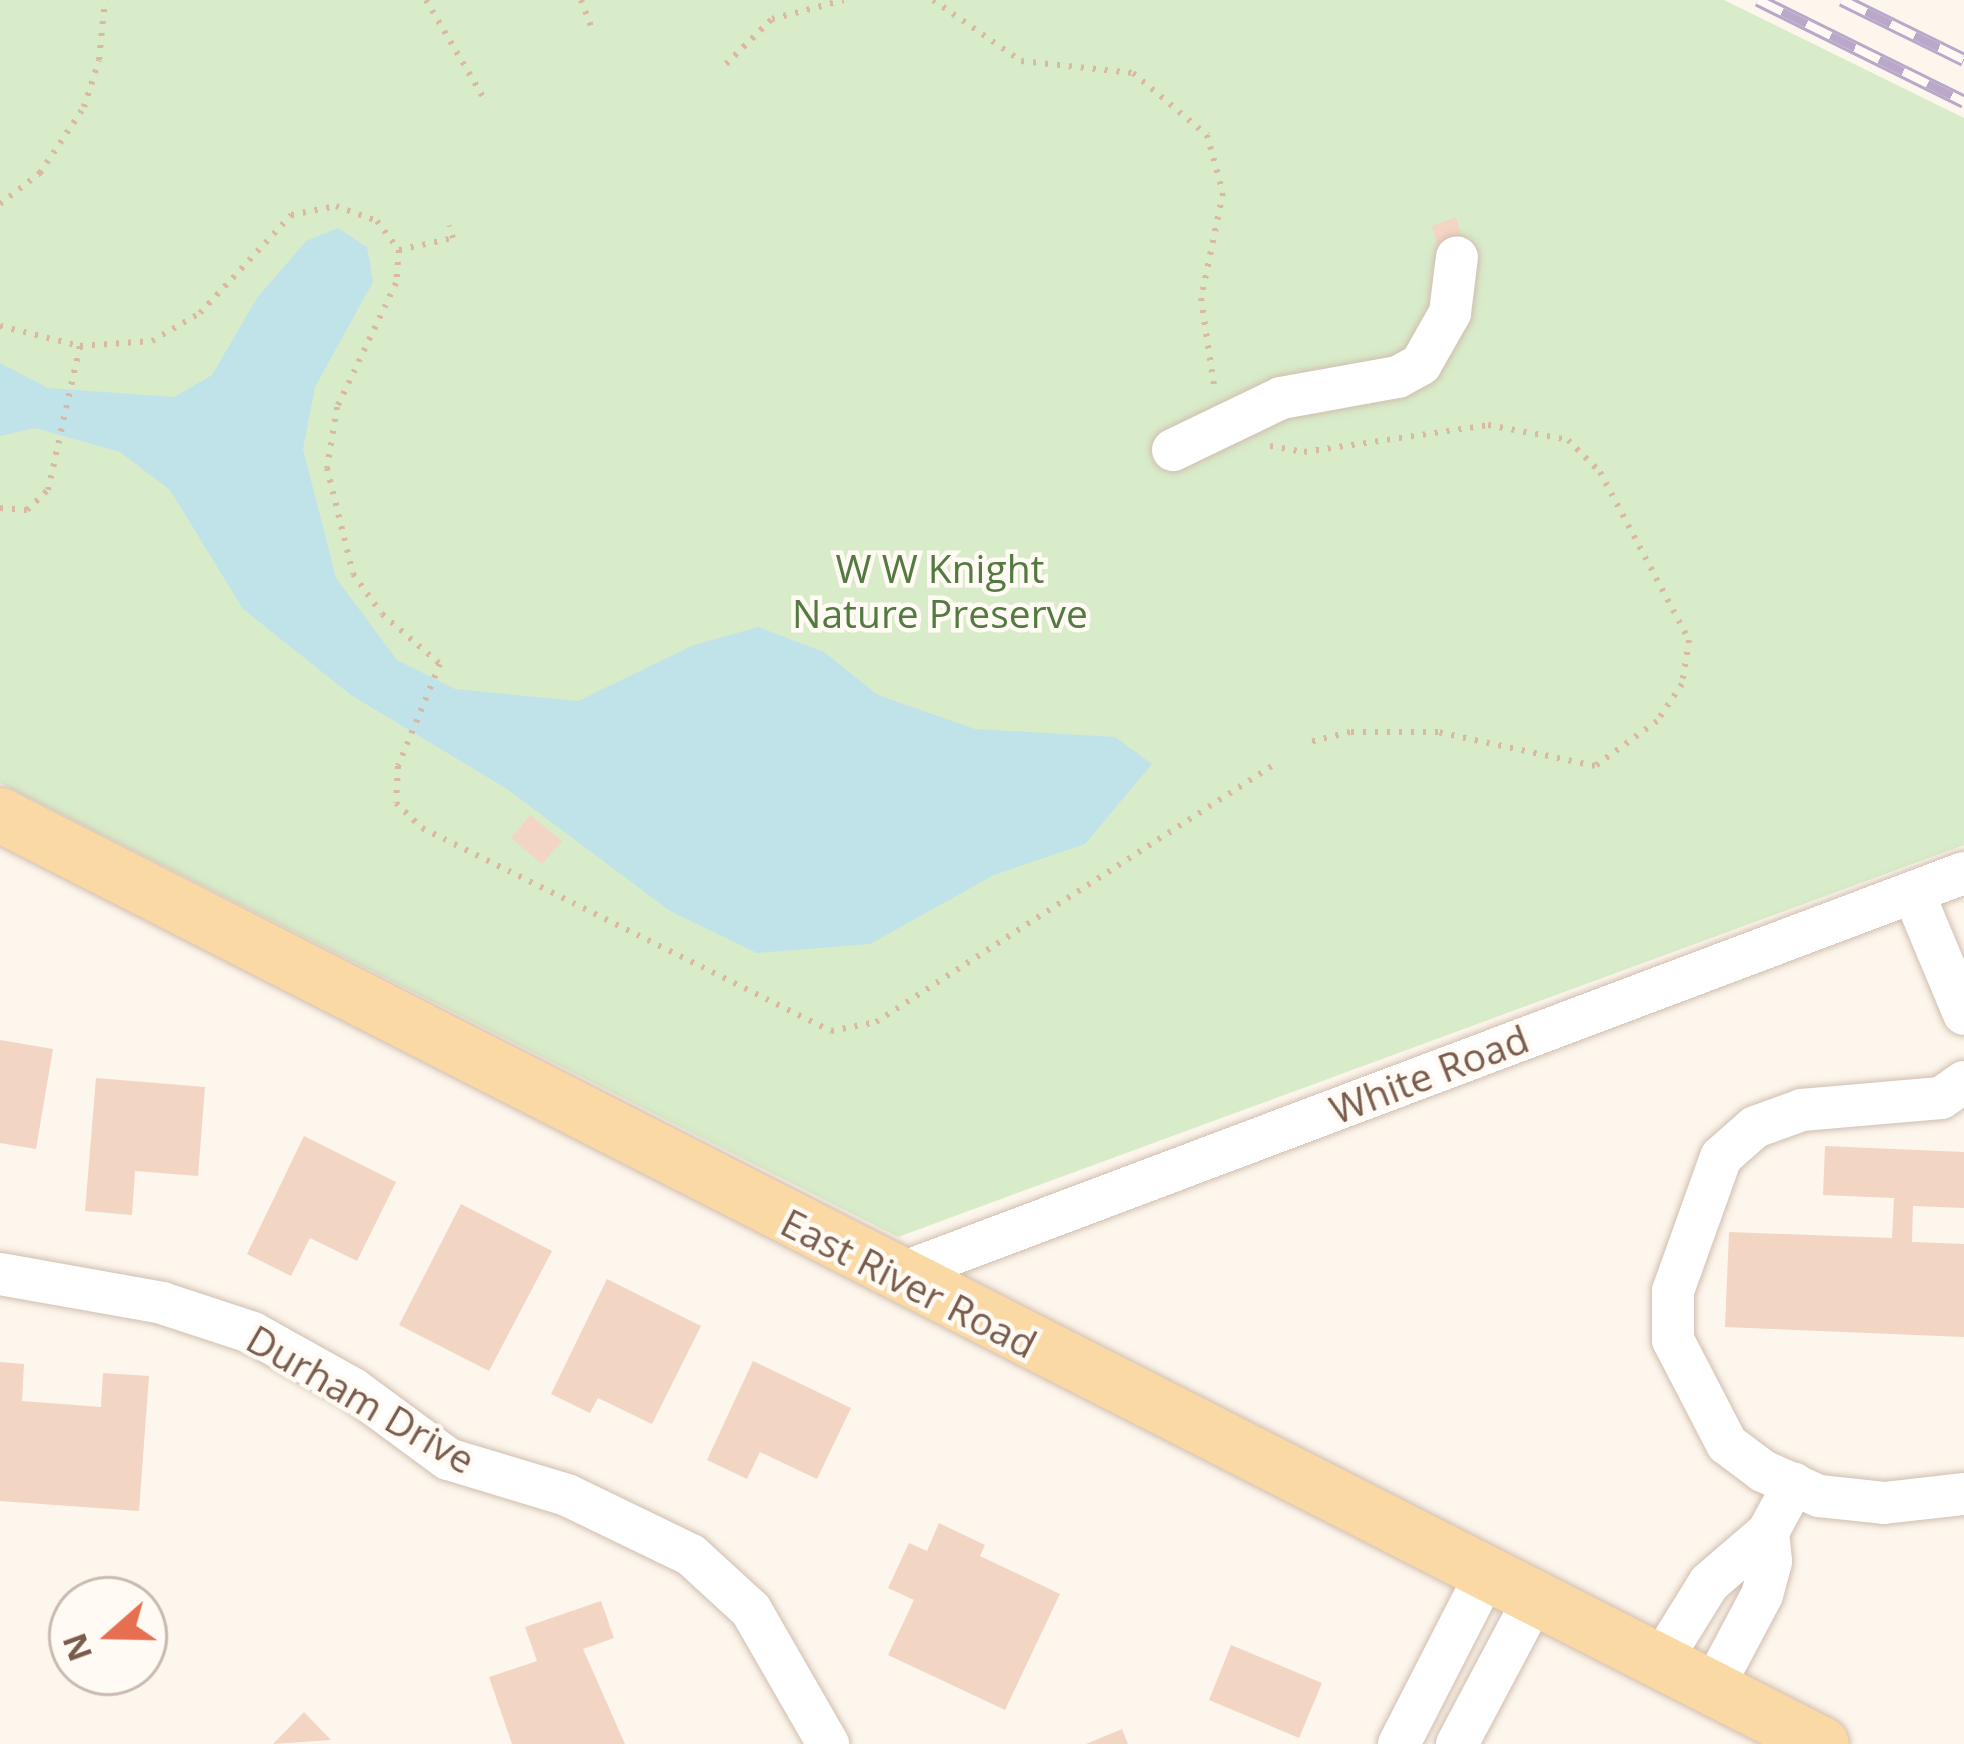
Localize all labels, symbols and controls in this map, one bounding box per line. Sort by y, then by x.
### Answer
park label: W W Knight Nature Preserve [792,546,1088,637]
street label: White Road [1323,1015,1535,1133]
street label: East River Road [773,1199,1045,1367]
street label: Durham Drive [239,1315,483,1483]
north arrow [48,1576,168,1696]
text: N [51,1627,102,1668]

